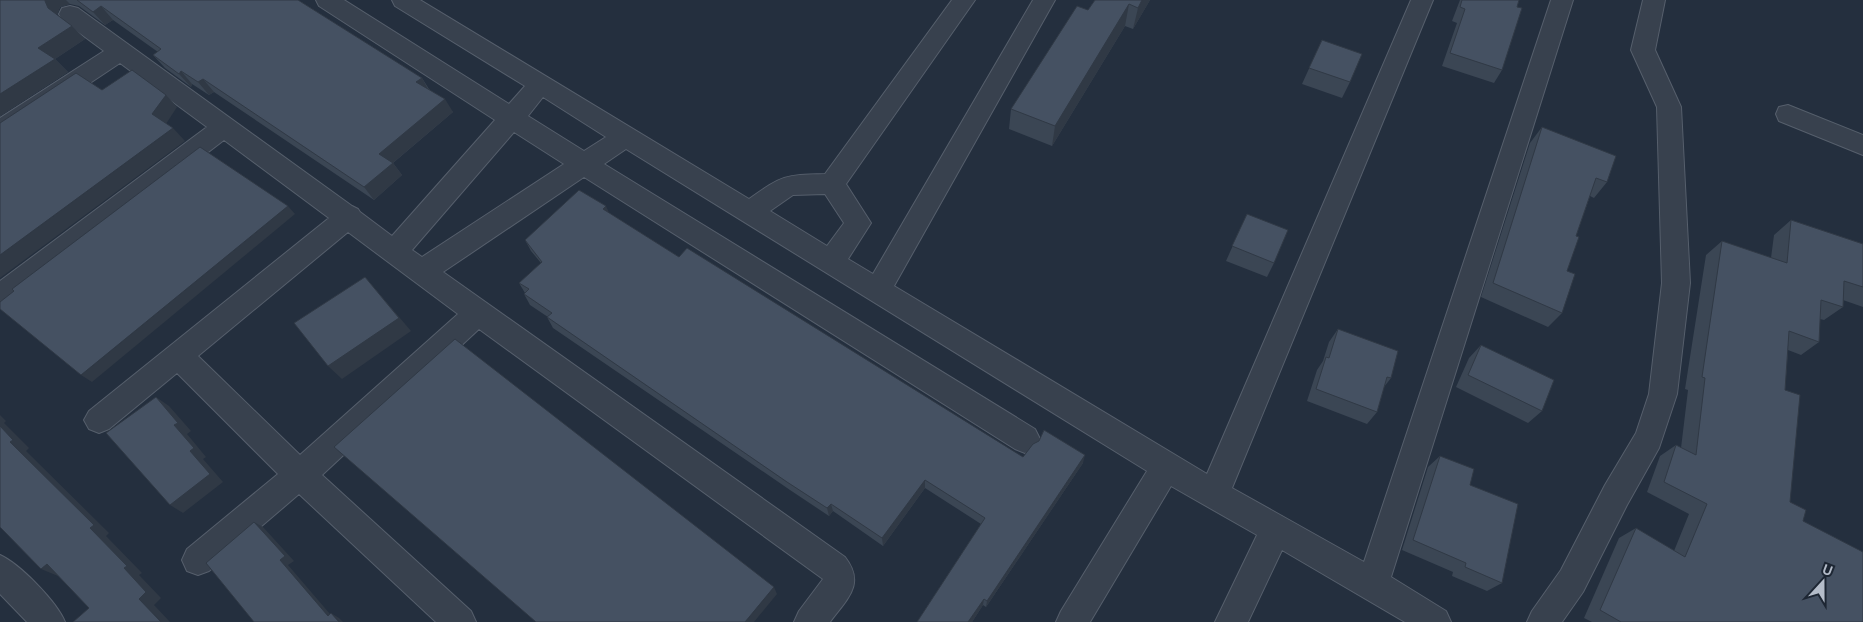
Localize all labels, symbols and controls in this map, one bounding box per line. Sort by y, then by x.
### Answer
north arrow [1798,557,1848,607]
text: U [1820,561,1835,579]

